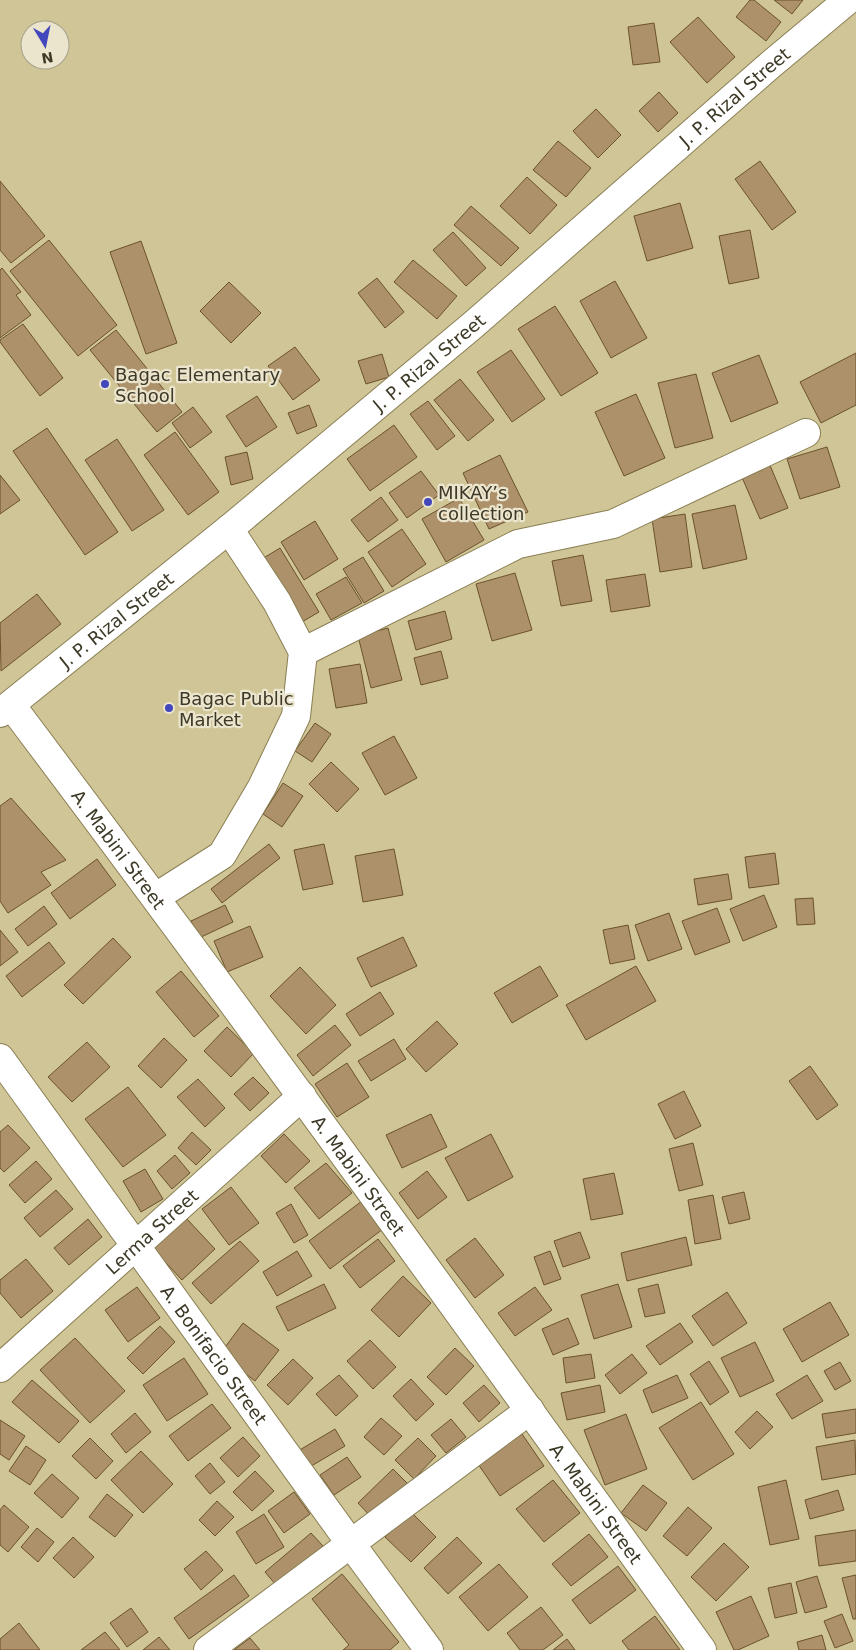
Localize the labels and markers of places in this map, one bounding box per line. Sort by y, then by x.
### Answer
place label: Bagac Elementary School [115,364,280,406]
marker: Bagac Elementary School [99,378,111,390]
place label: MIKAY’s collection [438,482,524,524]
marker: MIKAY’s collection [422,496,434,508]
place label: Bagac Public Market [179,688,294,730]
marker: Bagac Public Market [163,702,175,714]

